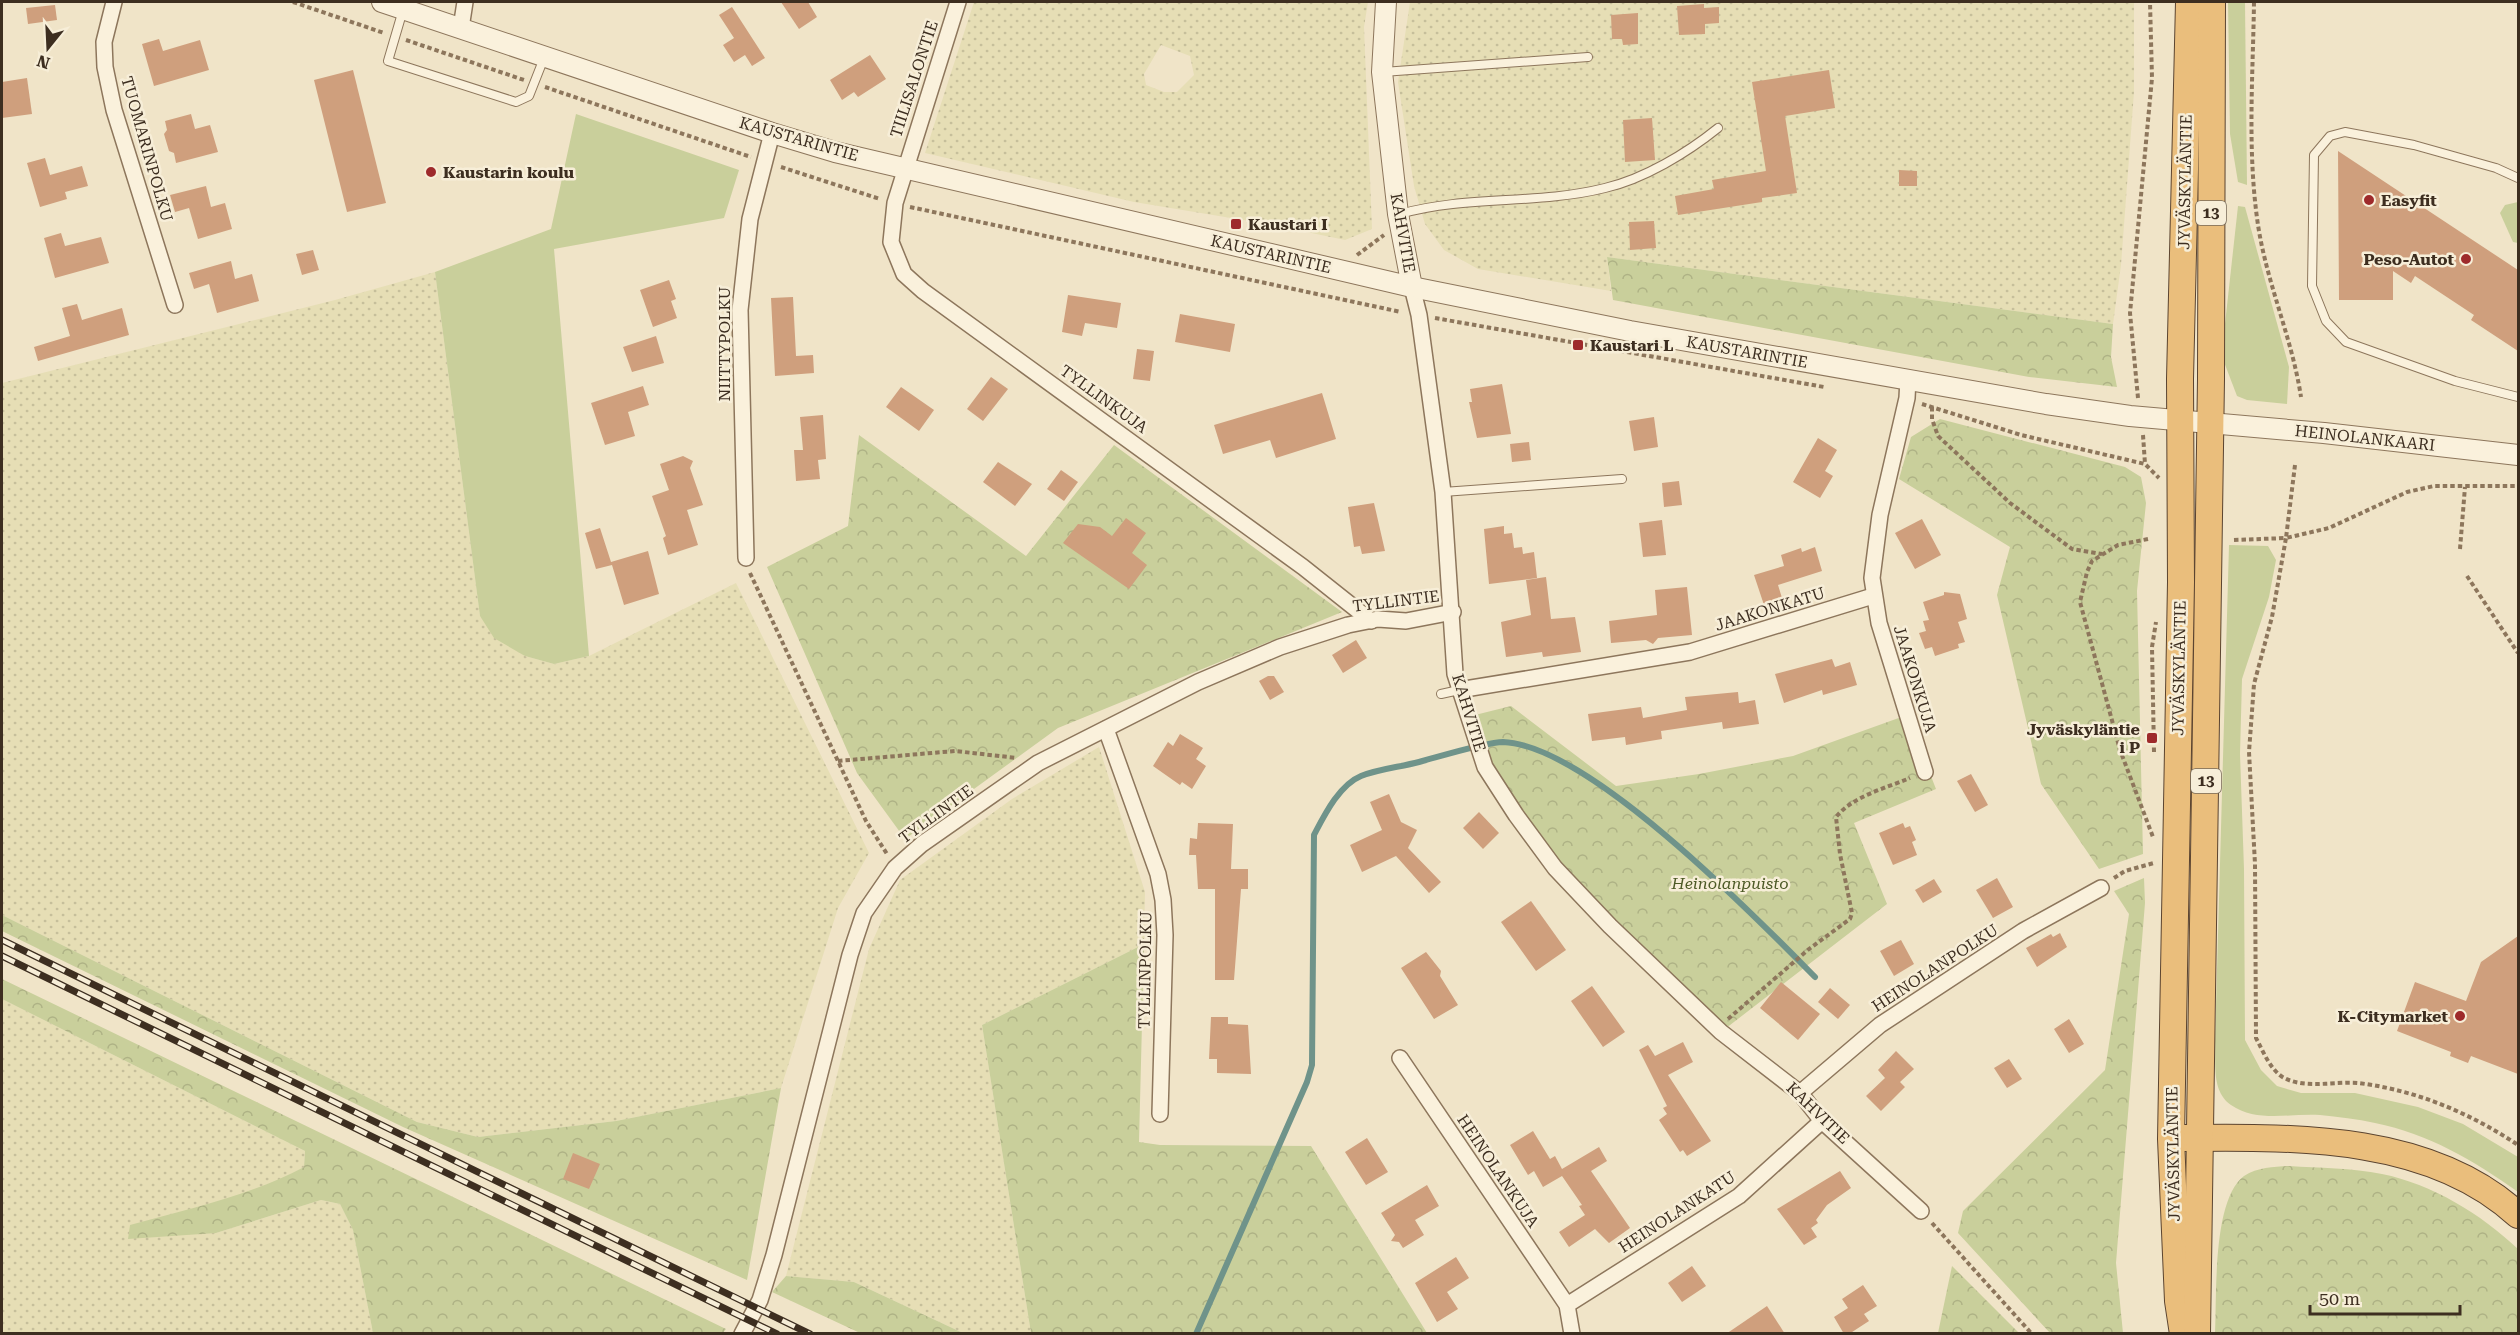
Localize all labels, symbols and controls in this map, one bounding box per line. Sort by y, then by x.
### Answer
north arrow [18,18,78,78]
street label: TIILISALONTIE [886,18,942,140]
text: N [35,51,52,73]
street label: TUOMARINPOLKU [117,74,177,224]
street label: KAUSTARINTIE [737,113,861,165]
street label: JYVÄSKYLÄNTIE [2174,114,2196,250]
place label: Kaustarin koulu [443,163,574,182]
marker: Kaustarin koulu [424,165,438,179]
place label: Easyfit [2381,191,2437,210]
street label: KAHVITIE [1387,192,1419,274]
marker: Easyfit [2362,193,2376,207]
road number: 13 [2196,201,2226,225]
place label: Kaustari I [1248,215,1328,234]
marker: Kaustari I [1229,217,1243,231]
street label: KAUSTARINTIE [1209,231,1333,277]
place label: Peso-Autot [2363,250,2455,269]
marker: Peso-Autot [2459,252,2473,266]
street label: NIITTYPOLKU [715,286,734,402]
street label: KAUSTARINTIE [1685,332,1809,372]
place label: Kaustari L [1590,336,1673,355]
marker: Kaustari L [1571,338,1585,352]
street label: TYLLINKUJA [1057,361,1152,438]
street label: HEINOLANKAARI [2294,421,2436,455]
street label: JAAKONKATU [1713,583,1827,635]
street label: TYLLINTIE [1351,586,1441,616]
street label: JYVÄSKYLÄNTIE [2168,600,2190,736]
street label: JAAKONKUJA [1890,623,1941,736]
street label: KAHVITIE [1448,672,1490,754]
place label: Jyväskyläntie i P [2027,720,2140,757]
marker: Jyväskyläntie i P [2145,731,2159,745]
road number: 13 [2191,769,2221,793]
street label: TYLLINTIE [895,781,977,847]
park label: Heinolanpuisto [1671,874,1788,893]
street label: TYLLINPOLKU [1134,911,1156,1029]
street label: HEINOLANPOLKU [1868,920,2002,1016]
place label: K-Citymarket [2337,1007,2449,1026]
marker: K-Citymarket [2453,1009,2467,1023]
street label: KAHVITIE [1782,1078,1854,1148]
street label: JYVÄSKYLÄNTIE [2162,1086,2184,1222]
street label: HEINOLANKUJA [1453,1111,1543,1232]
street label: HEINOLANKATU [1615,1167,1739,1257]
scale bar [2310,1278,2460,1316]
text: 50 m [2319,1288,2360,1309]

